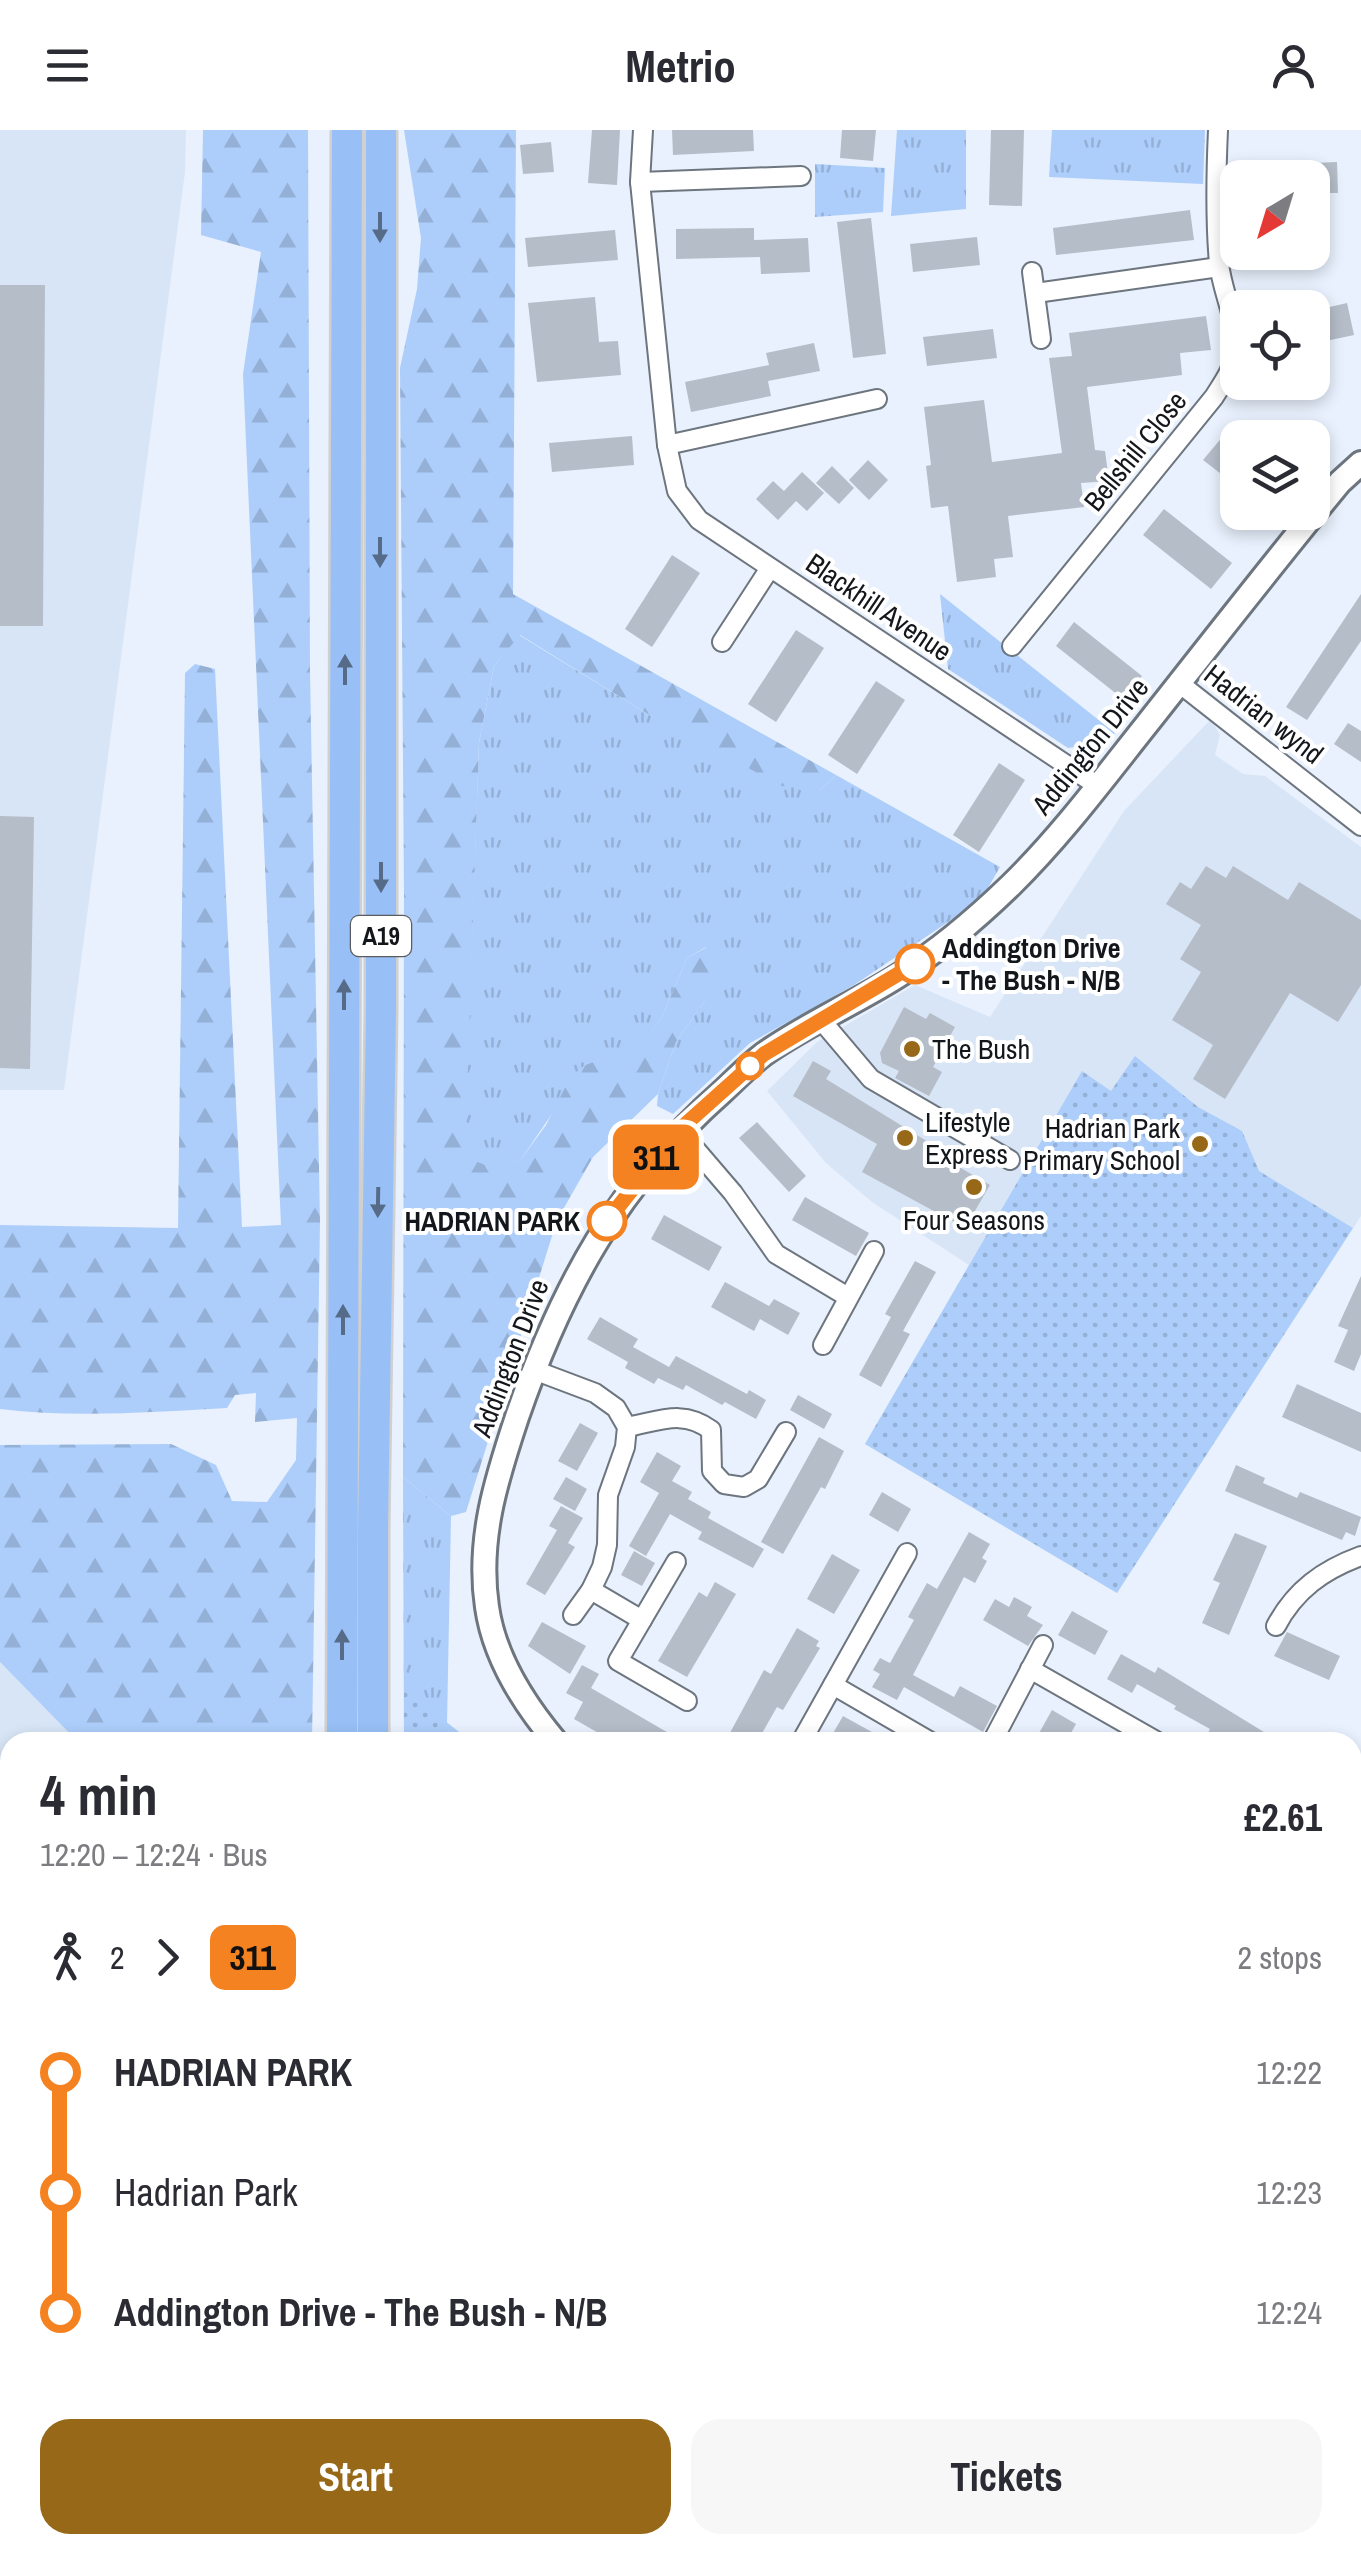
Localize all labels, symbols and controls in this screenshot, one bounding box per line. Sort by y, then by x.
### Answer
text: Metrio [625,35,736,96]
icon: menu [40,38,95,93]
icon: person [1266,38,1321,93]
north arrow [1220,160,1330,270]
map controls [1220,160,1330,530]
one-way arrow [371,212,387,244]
button: locate [1220,290,1330,400]
street label: Bellshill Close [1075,383,1195,519]
button: layers [1220,420,1330,530]
one-way arrow [372,537,388,569]
street label: Blackhill Avenue [799,544,959,670]
one-way arrow [337,654,353,686]
street label: Hadrian wynd [1196,655,1332,773]
street label: Addington Drive [1022,670,1157,823]
one-way arrow [373,862,389,894]
road number: A19 [351,916,411,956]
place label: Addington Drive - The Bush - N/B [942,929,1121,999]
marker: Addington Drive - The Bush - N/B [896,945,934,983]
one-way arrow [336,979,352,1011]
place label: The Bush [932,1030,1030,1068]
marker: The Bush [901,1038,923,1060]
unlabelled marker [737,1053,763,1079]
place label: Lifestyle Express [925,1103,1011,1173]
place label: Hadrian Park Primary School [1023,1109,1181,1179]
line badge: 311 [598,1124,714,1190]
marker: Lifestyle Express [894,1127,916,1149]
marker: Hadrian Park Primary School [1189,1133,1211,1155]
text: 311 [633,1134,679,1181]
marker: Four Seasons [963,1176,985,1198]
one-way arrow [370,1187,386,1219]
place label: Four Seasons [903,1201,1045,1239]
place label: HADRIAN PARK [404,1202,580,1240]
marker: HADRIAN PARK [588,1202,626,1240]
street label: Addington Drive [462,1274,557,1443]
one-way arrow [335,1304,351,1336]
one-way arrow [334,1629,350,1661]
text: 4 min [40,1758,158,1832]
text: £2.61 [1244,1792,1322,1843]
text: 12:20 – 12:24 · Bus [40,1833,268,1876]
icon: walk [40,1930,95,1985]
icon: forward [140,1930,195,1985]
text: 311 [230,1934,276,1981]
text: 2 [110,1936,125,1979]
text: 2 stops [1237,1936,1322,1979]
text: HADRIAN PARK [114,2047,352,2098]
text: 12:22 [1256,2051,1322,2094]
text: Hadrian Park [114,2167,298,2218]
text: 12:23 [1256,2171,1322,2214]
text: Addington Drive - The Bush - N/B [114,2287,607,2338]
text: 12:24 [1256,2291,1322,2334]
button: Start [40,2419,671,2534]
button: Tickets [691,2419,1322,2534]

